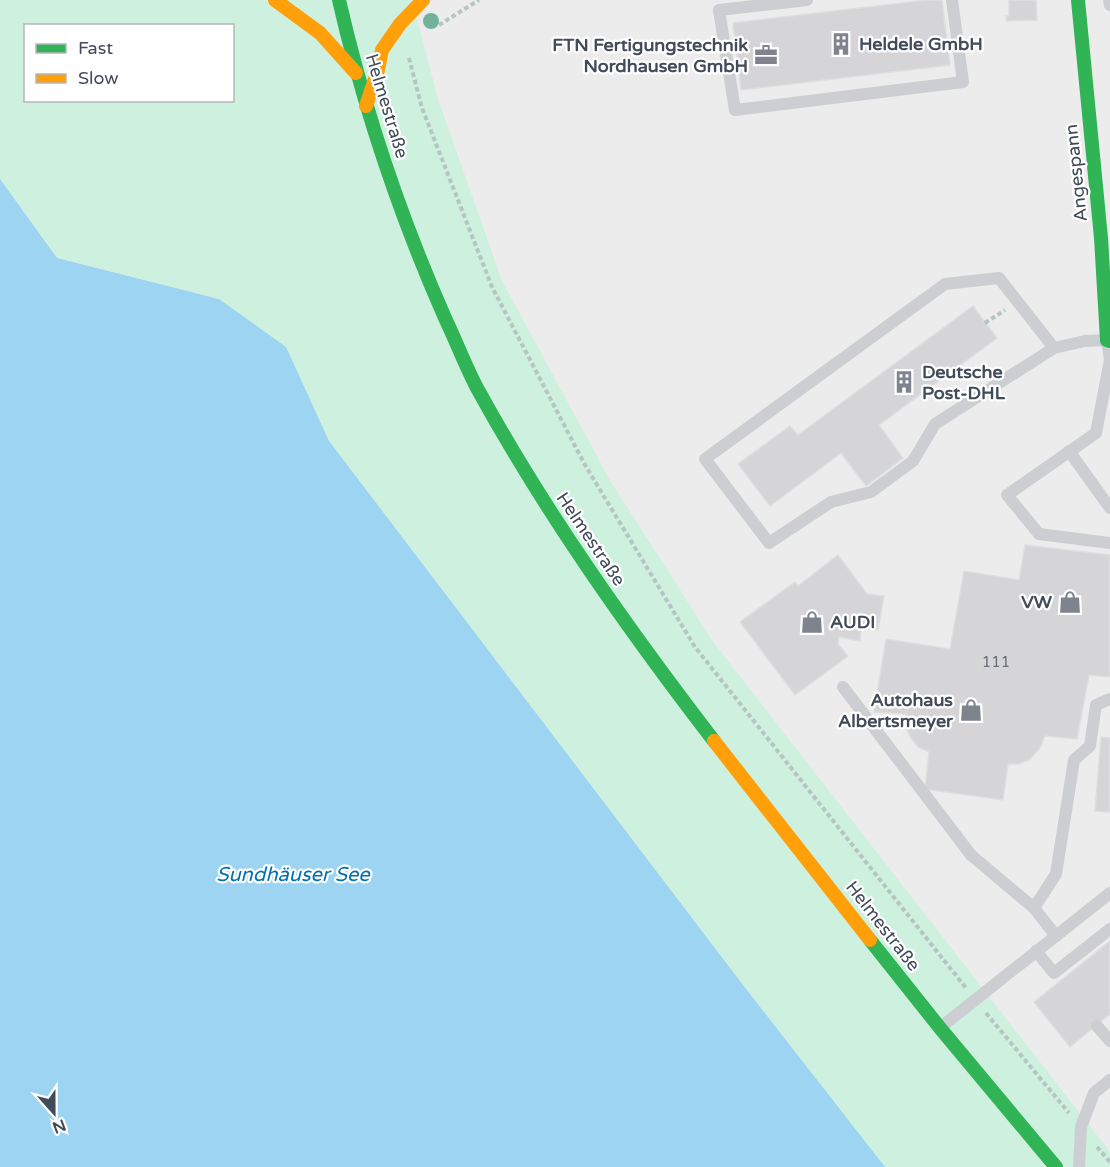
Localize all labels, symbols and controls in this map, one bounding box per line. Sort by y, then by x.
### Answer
legend [24,24,234,102]
building icon: Heldele GmbH [828,31,854,57]
place label: Heldele GmbH [859,33,983,55]
place label: FTN Fertigungstechnik Nordhausen GmbH [552,34,748,77]
text: Fast [78,37,113,59]
office icon: FTN Fertigungstechnik Nordhausen GmbH [753,42,779,68]
street label: Helmestraße [361,51,413,161]
text: Slow [78,67,119,89]
street label: Angespann [1060,123,1092,223]
place label: Deutsche Post-DHL [922,361,1006,404]
building icon: Deutsche Post-DHL [891,369,917,395]
street label: Helmestraße [552,488,630,590]
shop icon: VW [1057,589,1083,615]
place label: VW [1021,591,1053,613]
shop icon: AUDI [799,609,825,635]
place label: AUDI [830,611,875,633]
house number: 111 [982,653,1010,671]
place label: Autohaus Albertsmeyer [838,689,954,732]
shop icon: Autohaus Albertsmeyer [958,697,984,723]
water label: Sundhäuser See [216,863,371,887]
street label: Helmestraße [841,877,925,975]
north arrow [24,1083,84,1143]
text: N [49,1114,69,1138]

